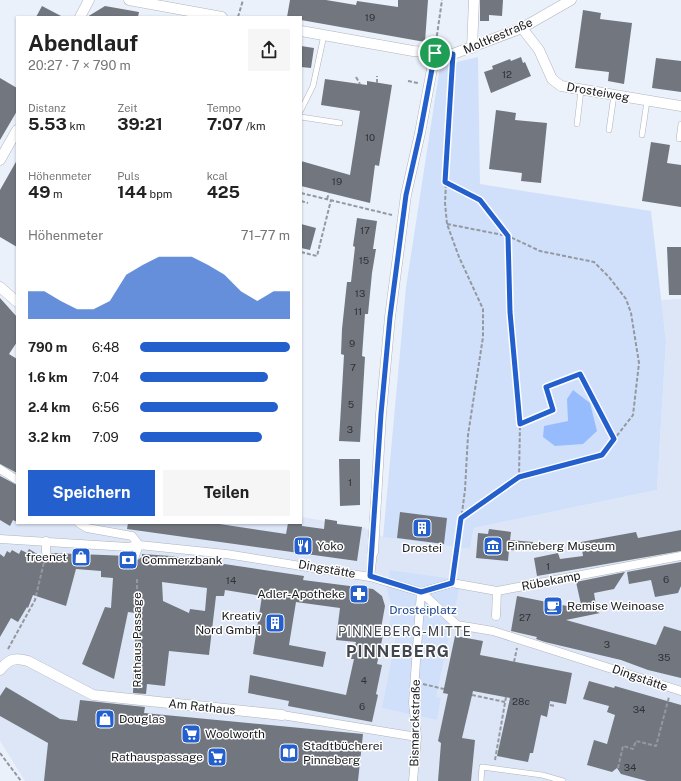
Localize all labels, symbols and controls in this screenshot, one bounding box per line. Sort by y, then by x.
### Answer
house number: 19 [365,11,375,23]
street label: Moltkestraße [461,15,535,57]
button: share [248,29,290,71]
text: Abendlauf [28,30,138,56]
pin [418,36,452,70]
icon: arrive [424,42,446,64]
text: 20:27 · 7 × 790 m [28,58,131,73]
house number: 12 [502,68,512,80]
street label: Drosteiweg [566,80,630,104]
text: Distanz [28,102,66,114]
text: Zeit [117,102,137,114]
text: Tempo [207,102,241,114]
text: 5.53 [28,114,67,134]
text: 39:21 [117,114,163,134]
text: 7:07 [207,114,243,134]
text: km [67,120,85,132]
text: /km [243,120,265,132]
house number: 10 [365,131,375,143]
text: Höhenmeter [28,170,92,182]
text: Puls [117,170,140,182]
text: kcal [207,170,228,182]
house number: 19 [332,175,342,187]
text: 49 [28,182,50,202]
text: 144 [117,182,147,202]
text: 425 [207,182,240,202]
text: m [50,188,63,200]
text: bpm [147,188,172,200]
house number: 17 [360,224,370,236]
text: Höhenmeter [28,228,103,243]
text: 71–77 m [241,228,290,243]
house number: 15 [359,254,369,266]
house number: 13 [355,287,365,299]
house number: 11 [354,305,362,317]
house number: 9 [349,337,355,349]
text: 790 m [28,340,68,355]
text: 6:48 [92,340,120,355]
house number: 7 [350,361,356,373]
text: 1.6 km [28,370,68,385]
text: 7:04 [92,370,119,385]
house number: 5 [348,398,354,410]
text: 2.4 km [28,400,70,415]
text: 6:56 [92,400,119,415]
house number: 3 [347,423,353,435]
text: 3.2 km [28,430,71,445]
text: 7:09 [92,430,119,445]
button: Speichern [28,470,155,516]
button: Teilen [163,470,290,516]
house number: 1 [348,476,352,488]
building icon: Drostei [411,517,433,539]
restaurant icon: Yoko [292,535,314,557]
museum icon: Pinneberg Museum [482,535,504,557]
place label: Yoko [317,539,344,553]
place label: Pinneberg Museum [507,539,615,553]
place label: Drostei [402,541,442,555]
shop icon: freenet [70,546,92,568]
bank icon: Commerzbank [117,549,139,571]
place label: freenet [26,550,67,564]
place label: Commerzbank [142,553,223,567]
street label: Dingstätte [297,557,357,581]
house number: 1 [546,560,550,572]
street label: Rübekamp [520,568,582,594]
house number: 6 [663,573,669,585]
house number: 14 [226,574,236,586]
pharmacy icon: Adler-Apotheke [348,583,370,605]
place label: Adler-Apotheke [257,587,345,601]
street label: Rathaus Passage [130,592,144,688]
cafe icon: Remise Weinoase [542,595,564,617]
place label: Remise Weinoase [567,599,665,613]
park label: Drosteiplatz [389,603,457,617]
place label: Kreativ Nord GmbH [195,609,261,637]
house number: 27 [519,611,531,623]
building icon: Kreativ Nord GmbH [264,612,286,634]
district label: PINNEBERG-MITTE [338,624,472,639]
house number: 3 [604,638,610,650]
district label: PINNEBERG [346,642,450,661]
house number: 35 [658,651,670,663]
street label: Dingstätte [610,662,670,694]
house number: 4 [361,674,367,686]
street label: Bismarckstraße [407,679,423,767]
house number: 28c [512,695,530,707]
street label: Am Rathaus [168,697,236,717]
house number: 6 [359,700,365,712]
house number: 34 [633,703,645,715]
shop icon: Douglas [94,708,116,730]
place label: Douglas [119,712,165,726]
supermarket icon: Woolworth [180,723,202,745]
place label: Woolworth [205,727,265,741]
place label: Stadtbücherei Pinneberg [303,739,383,767]
library icon: Stadtbücherei Pinneberg [278,742,300,764]
supermarket icon: Rathauspassage [206,746,228,768]
place label: Rathauspassage [111,750,203,764]
house number: 34 [624,761,636,773]

